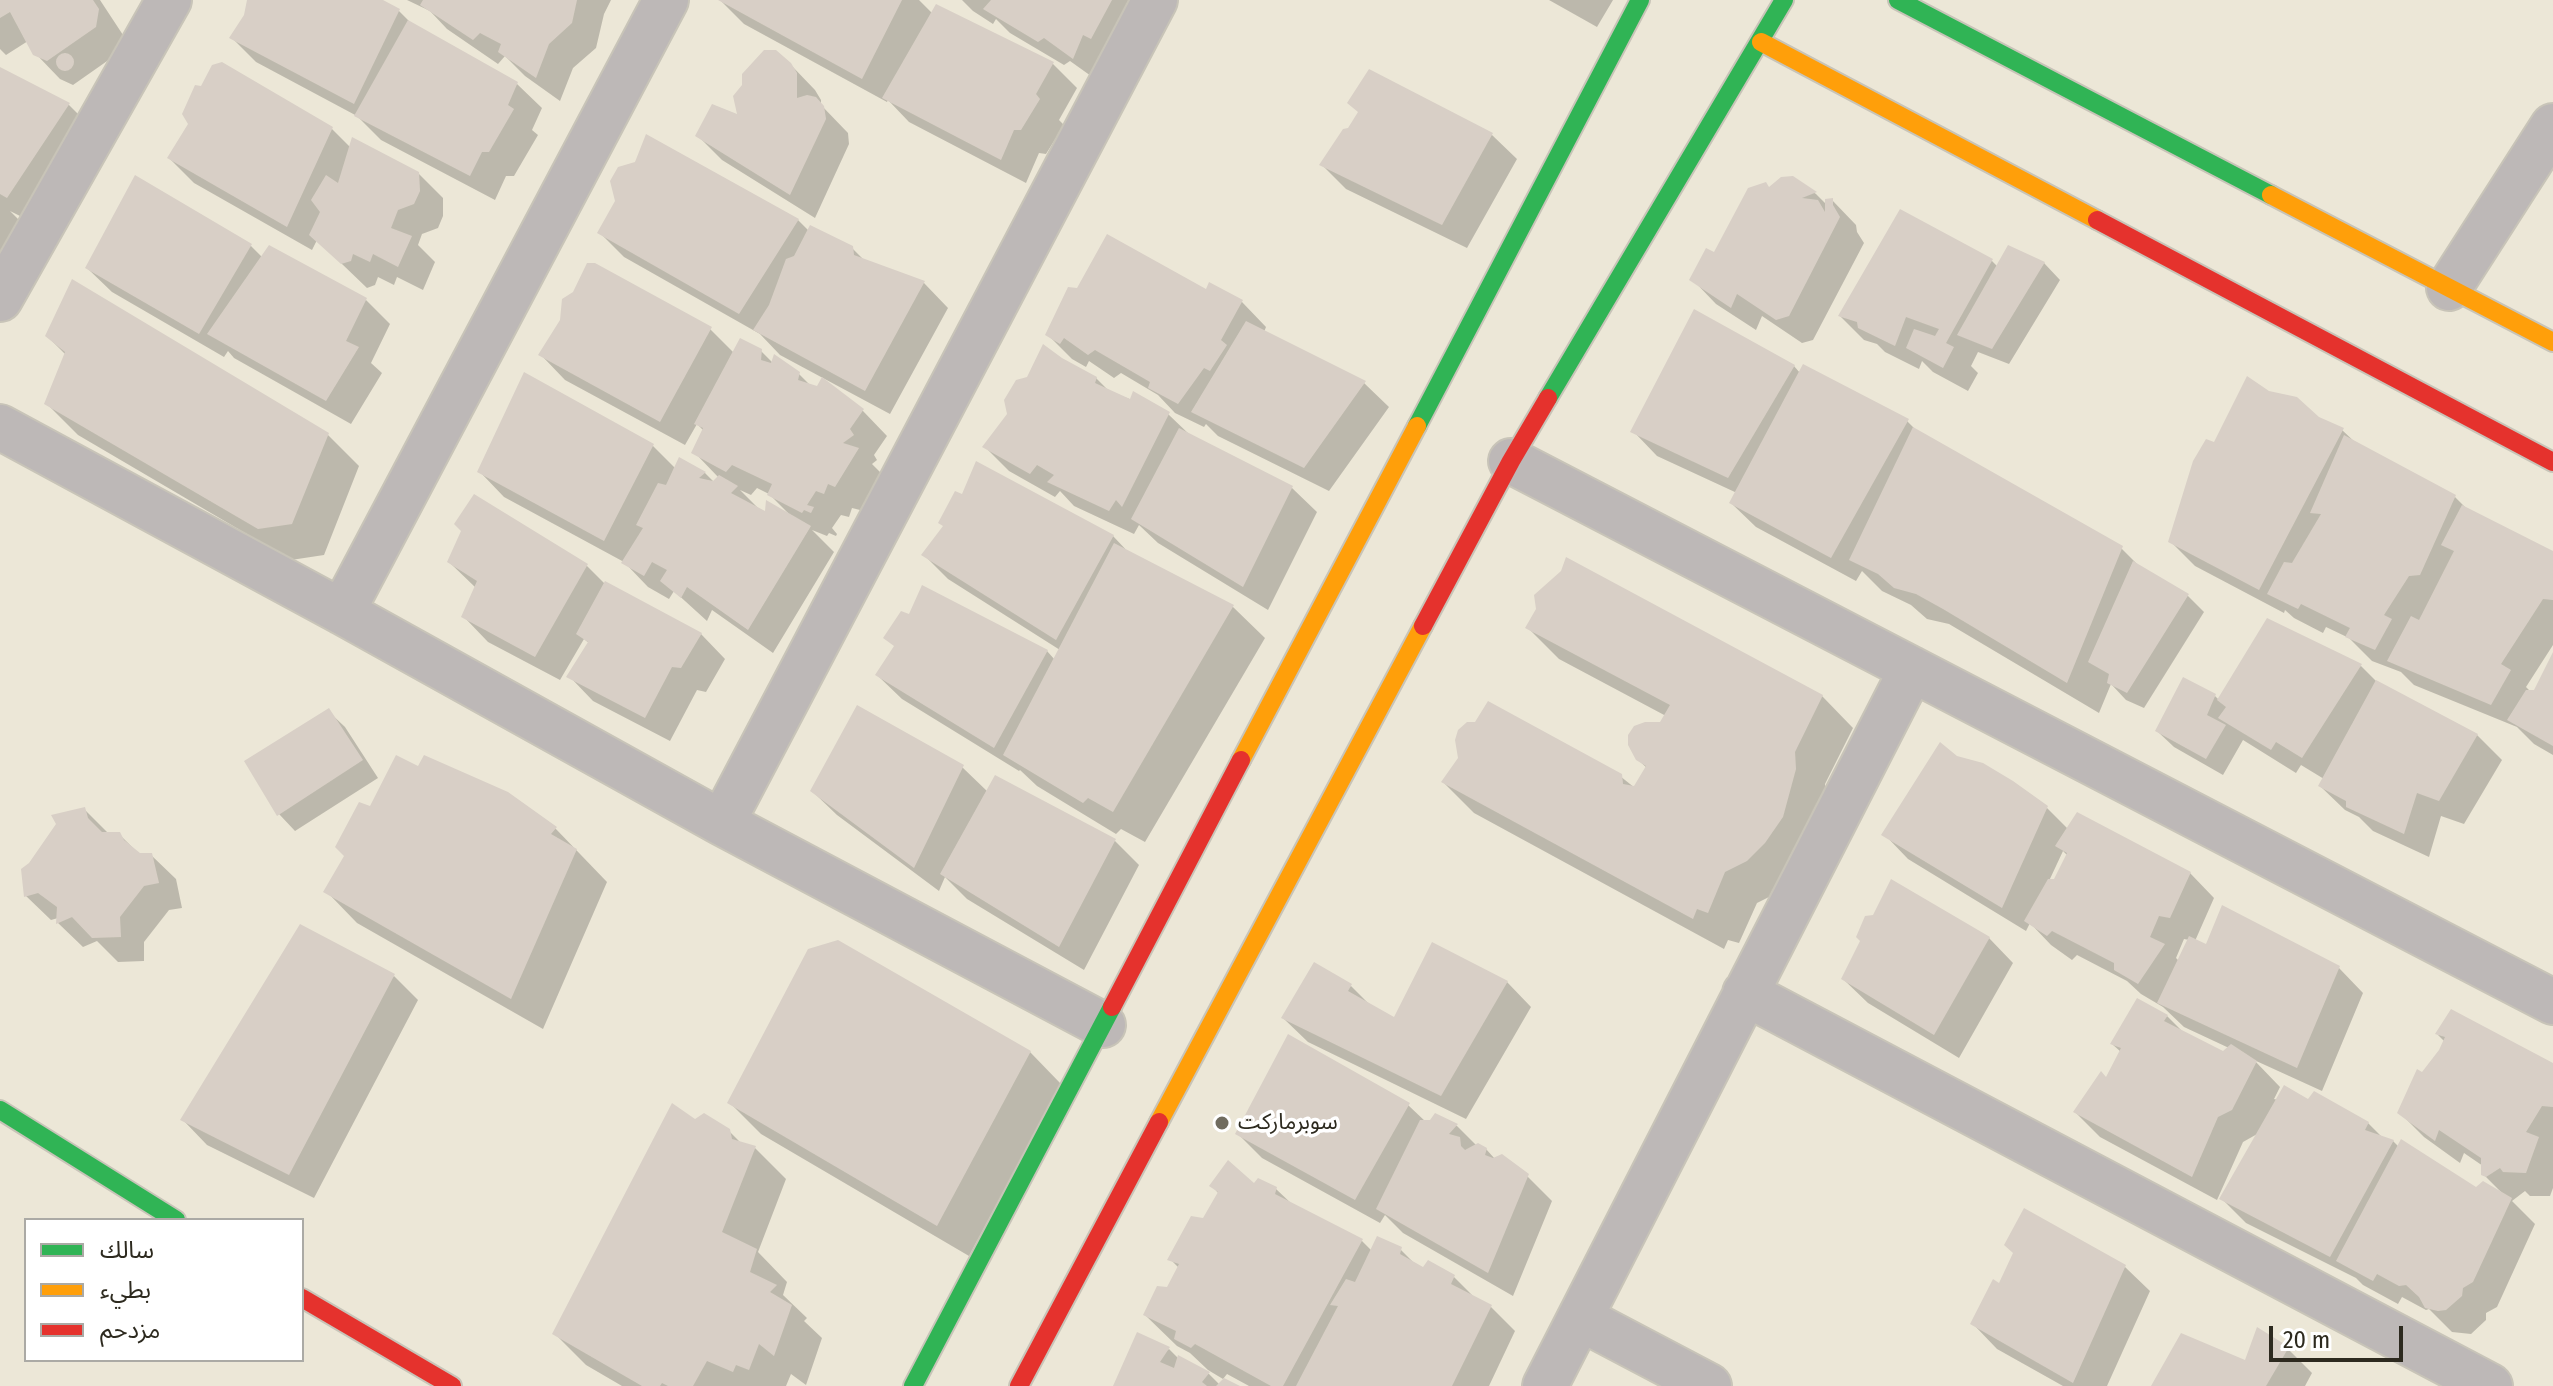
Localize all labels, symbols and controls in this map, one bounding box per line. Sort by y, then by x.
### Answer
place label: سوبرماركت [1238,1110,1338,1136]
marker: سوبرماركت [1213,1114,1231,1132]
legend [24,1218,304,1362]
text: سالك [100,1236,154,1264]
text: بطيء [100,1276,151,1304]
scale bar [2273,1310,2407,1360]
text: مزدحم [100,1316,160,1344]
text: 20 m [2283,1326,2330,1354]

